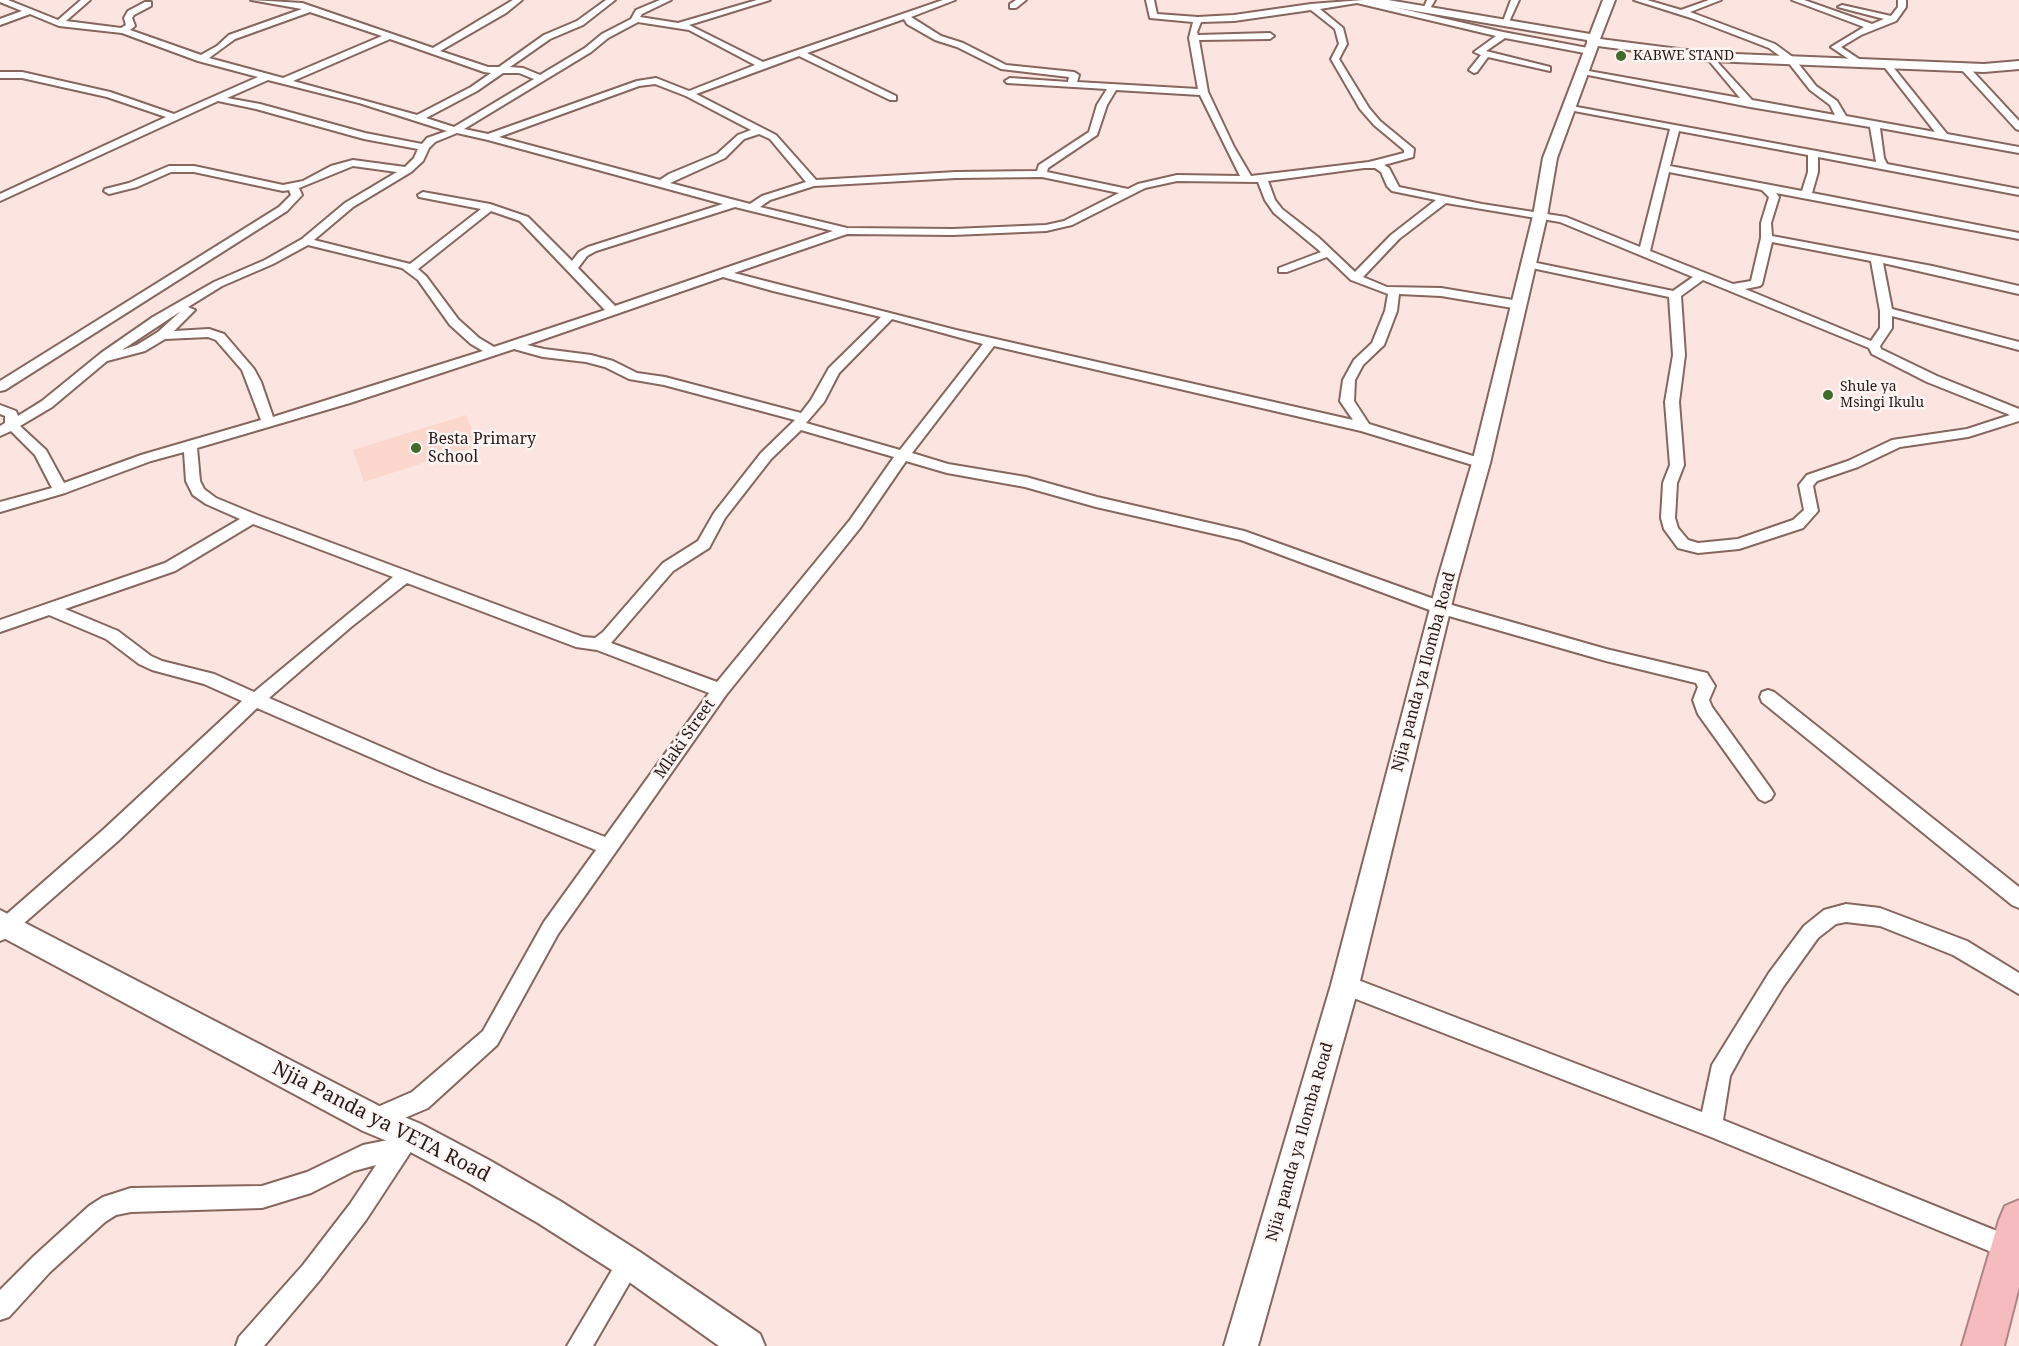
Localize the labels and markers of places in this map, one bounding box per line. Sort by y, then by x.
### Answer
place label: KABWE STAND [1633,48,1734,64]
marker: KABWE STAND [1614,49,1628,63]
place label: Shule ya Msingi Ikulu [1840,379,1924,412]
marker: Shule ya Msingi Ikulu [1821,388,1835,402]
place label: Besta Primary School [428,429,536,467]
marker: Besta Primary School [409,441,423,455]

